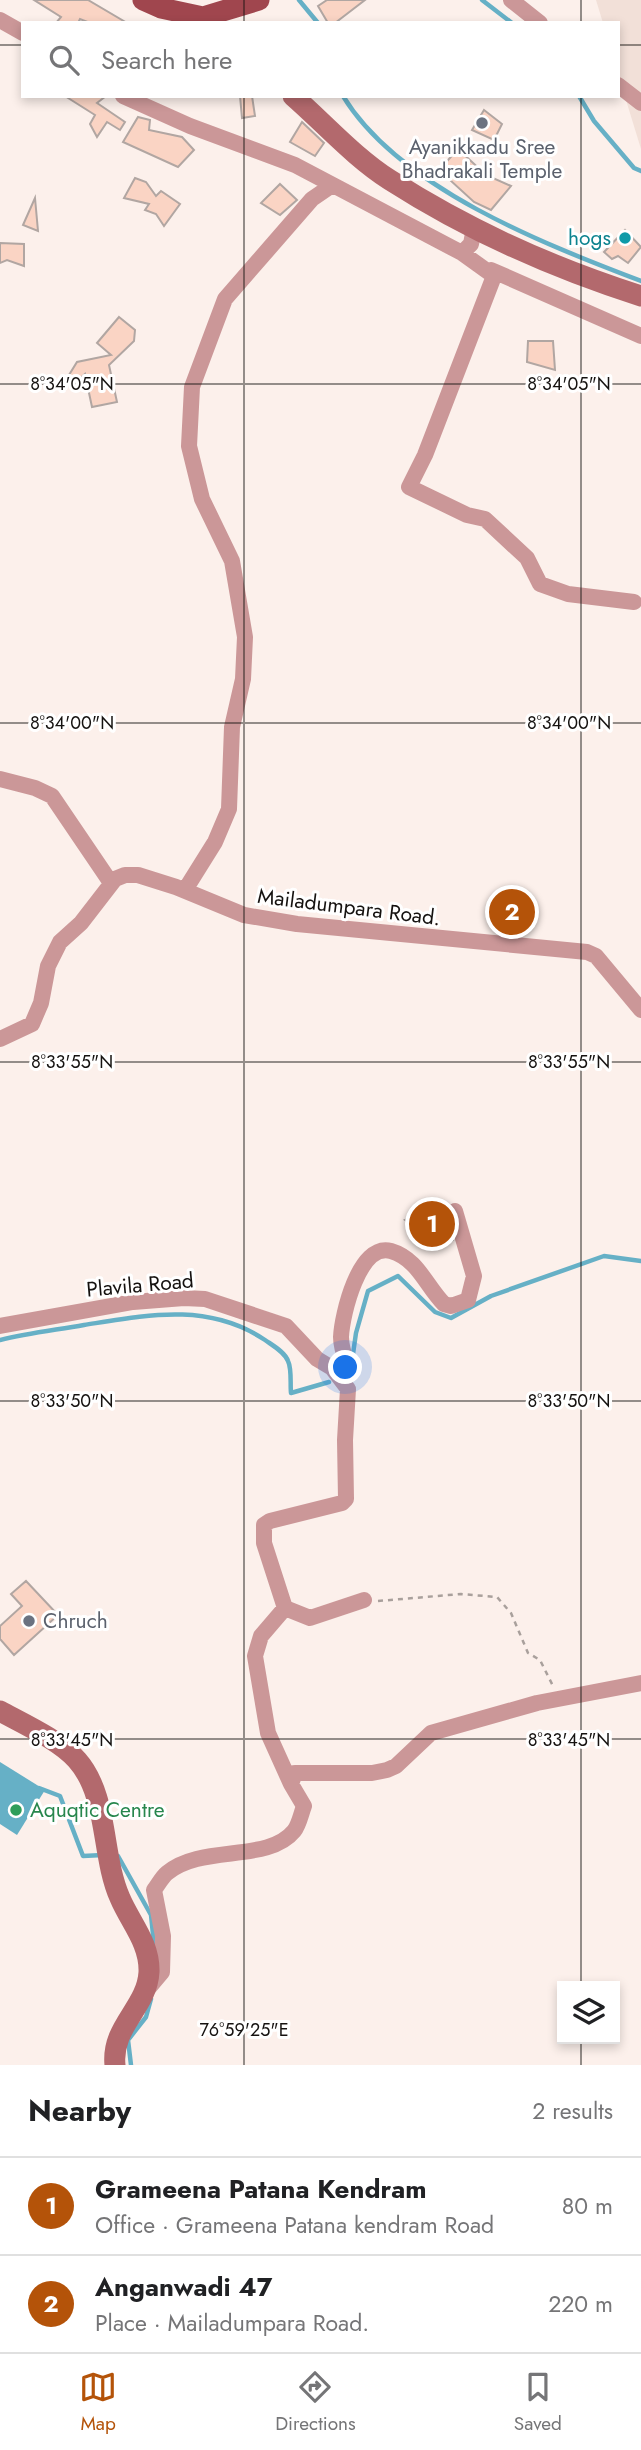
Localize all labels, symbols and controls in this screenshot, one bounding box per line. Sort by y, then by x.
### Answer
search box [21,21,620,98]
icon: search [45,41,83,79]
text: Search here [101,41,233,79]
marker: Ayanikkadu Sree Bhadrakali Temple [474,115,490,131]
place label: Ayanikkadu Sree Bhadrakali Temple [402,132,562,186]
place label: hogs [568,223,611,253]
marker: hogs [617,230,633,246]
text: 8°34'05"N [30,371,114,397]
text: 8°34'05"N [527,371,611,397]
text: 8°34'00"N [30,710,114,736]
text: 8°34'00"N [527,710,611,736]
street label: Mailadumpara Road. [256,881,442,933]
pin: 2 [489,886,535,938]
text: 8°33'55"N [31,1049,113,1075]
text: 8°33'55"N [528,1049,610,1075]
pin: 1 [409,1198,455,1250]
street label: Plavila Road [85,1265,195,1305]
your location [328,1350,362,1384]
text: 8°33'50"N [31,1388,113,1414]
text: 8°33'50"N [528,1388,610,1414]
place label: Chruch [43,1606,108,1636]
marker: Chruch [21,1613,37,1629]
text: 8°33'45"N [31,1727,113,1753]
text: 8°33'45"N [528,1727,610,1753]
place label: Aquqtic Centre [30,1795,165,1825]
marker: Aquqtic Centre [8,1802,24,1818]
map controls [557,1981,620,2044]
button: layers [557,1981,620,2044]
text: 76°59'25"E [199,2017,289,2043]
text: Nearby [28,2089,131,2132]
text: 2 results [532,2094,613,2128]
text: Grameena Patana Kendram [95,2170,427,2208]
text: 1 [45,2189,57,2223]
text: 80 m [562,2189,613,2223]
text: Office · Grameena Patana kendram Road [95,2208,494,2242]
text: Anganwadi 47 [95,2268,272,2306]
text: 2 [43,2287,59,2321]
text: 220 m [548,2287,613,2321]
text: Place · Mailadumpara Road. [95,2306,369,2340]
tab: Map [79,2368,117,2437]
tab: Directions [275,2368,356,2437]
tab: Saved [514,2368,562,2437]

